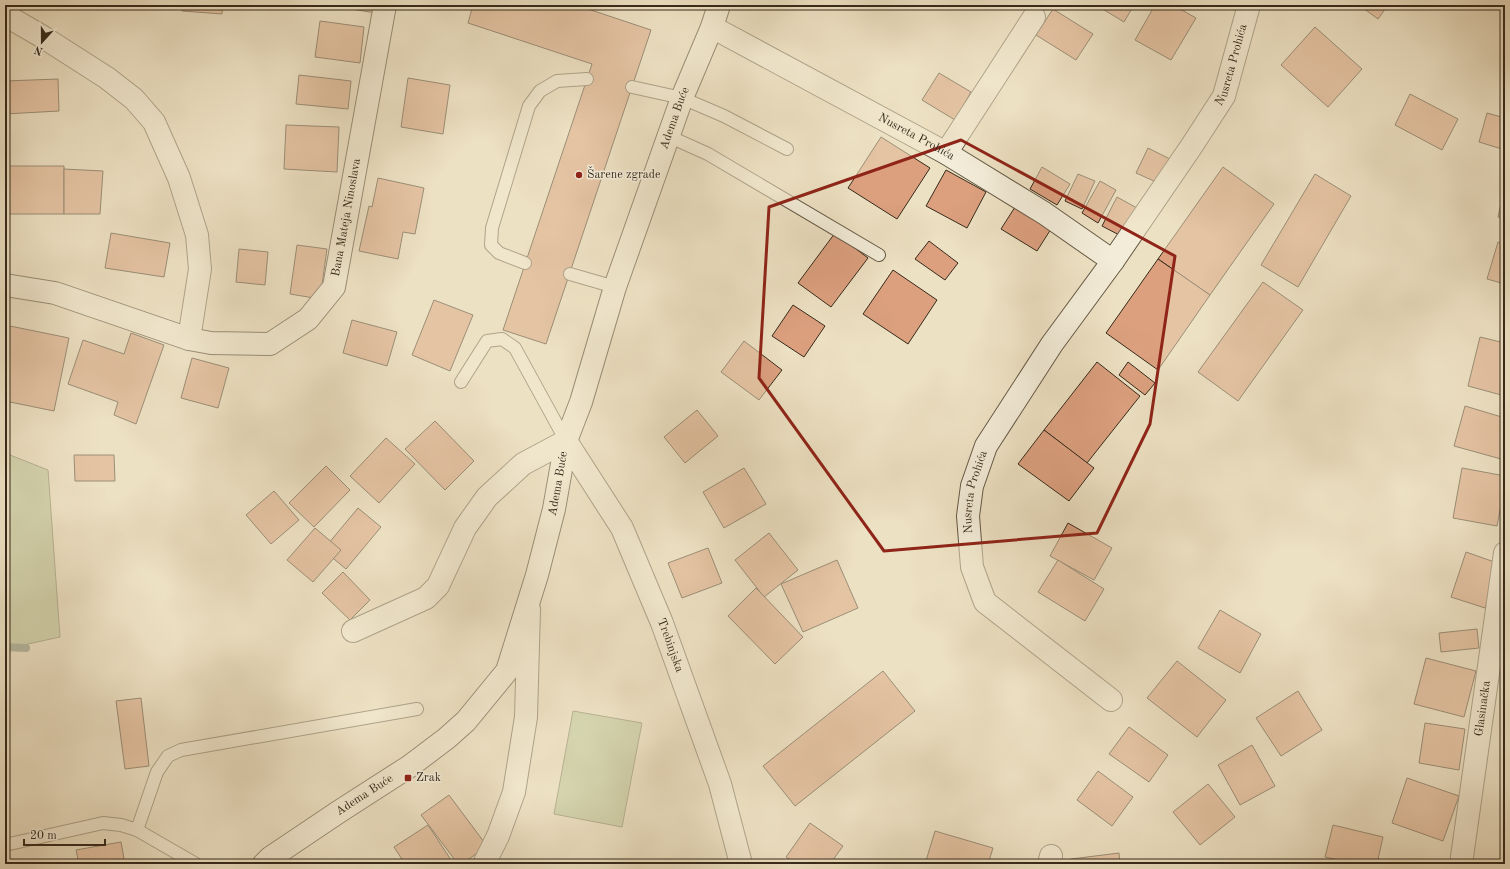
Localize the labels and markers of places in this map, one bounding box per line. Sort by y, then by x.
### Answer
place label: Šarene zgrade [587,165,661,181]
marker: Šarene zgrade [574,170,584,180]
place label: Zrak [416,772,441,784]
marker: Zrak [403,773,413,783]

